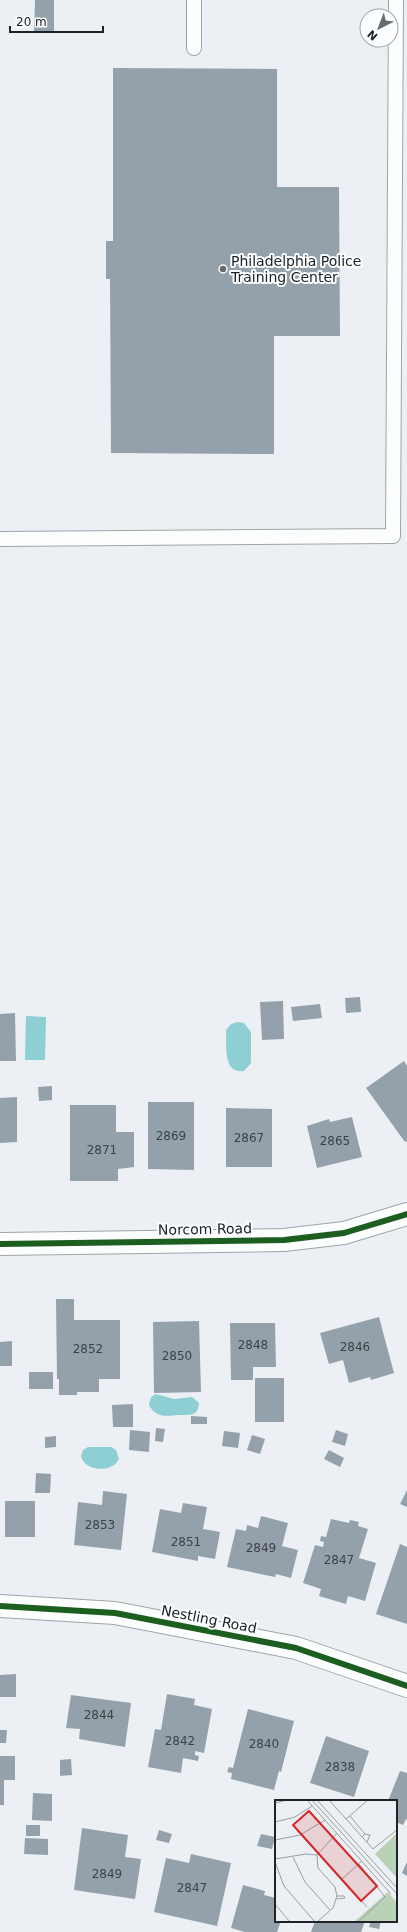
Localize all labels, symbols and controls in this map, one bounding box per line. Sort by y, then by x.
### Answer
scale bar [10,8,103,34]
north arrow [359,8,399,48]
text: 20 m [16,15,47,29]
text: N [365,27,380,43]
place label: Philadelphia Police Training Center [230,253,361,285]
marker: Philadelphia Police Training Center [218,264,228,274]
house number: 2869 [156,1129,186,1143]
house number: 2867 [234,1131,264,1145]
house number: 2865 [320,1134,350,1148]
house number: 2871 [87,1143,117,1157]
street label: Norcom Road [158,1220,252,1238]
house number: 2848 [238,1338,268,1352]
house number: 2846 [340,1340,370,1354]
house number: 2852 [73,1342,103,1356]
house number: 2850 [162,1349,192,1363]
house number: 2853 [85,1518,115,1532]
house number: 2851 [171,1535,201,1549]
house number: 2849 [246,1541,276,1555]
house number: 2847 [324,1553,354,1567]
street label: Nestling Road [160,1602,258,1636]
house number: 2844 [84,1708,114,1722]
house number: 2842 [165,1734,195,1748]
house number: 2840 [249,1737,279,1751]
house number: 2838 [325,1760,355,1774]
inset map [275,1800,397,1922]
house number: 2849 [92,1867,122,1881]
house number: 2847 [177,1881,207,1895]

